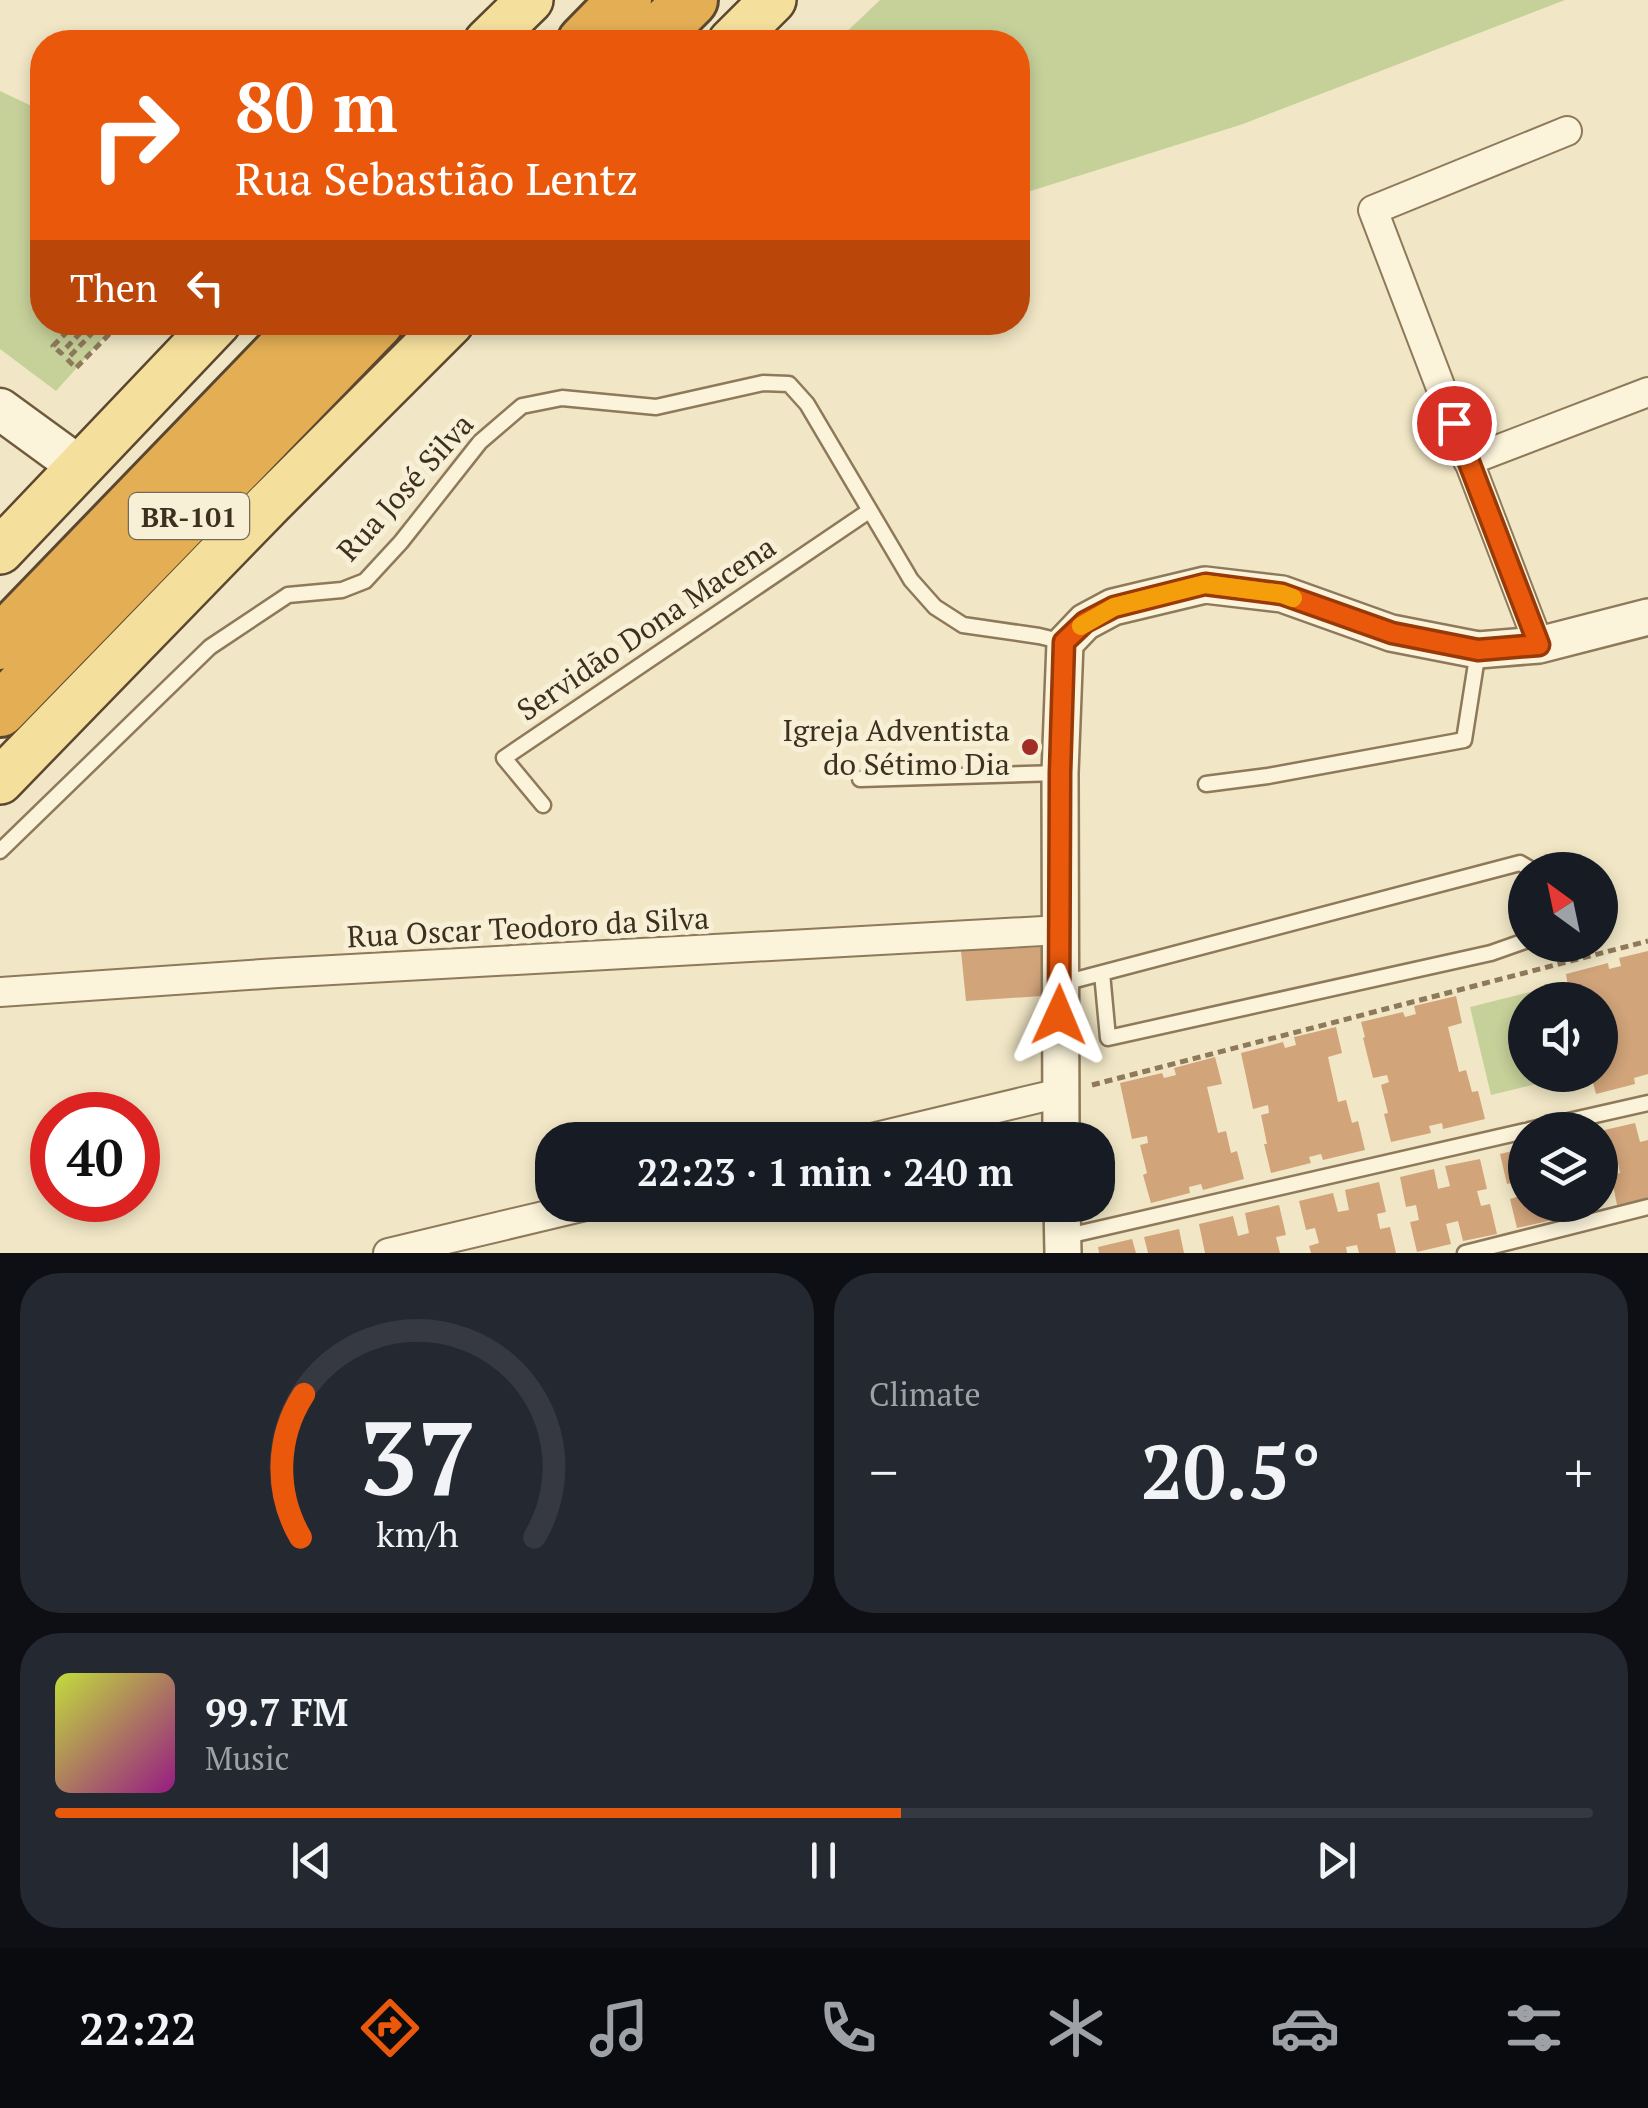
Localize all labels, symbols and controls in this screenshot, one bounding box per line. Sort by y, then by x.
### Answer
text: 80 m [235,59,398,152]
icon: right [70,70,200,200]
text: Rua Sebastião Lentz [235,148,638,208]
icon: left [178,260,233,315]
text: Then [70,263,158,313]
pin [1412,381,1497,466]
icon: arrive [1427,396,1482,451]
street label: Rua José Silva [328,405,482,569]
road number: BR-101 [129,493,249,539]
street label: Servidão Dona Macena [509,526,783,730]
place label: Igreja Adventista do Sétimo Dia [782,710,1010,784]
marker: Igreja Adventista do Sétimo Dia [1019,736,1041,758]
north arrow [1508,852,1618,962]
map controls [1508,852,1618,1222]
street label: Rua Oscar Teodoro da Silva [346,898,710,956]
position arrow [1007,963,1111,1067]
button: sound [1508,982,1618,1092]
speed limit sign: 40 [30,1092,160,1222]
button: layers [1508,1112,1618,1222]
text: 22:23 · 1 min · 240 m [637,1147,1013,1197]
text: Climate [869,1373,981,1415]
text: 37 [358,1387,476,1525]
text: 20.5° [1141,1421,1321,1520]
text: − [869,1435,898,1508]
text: + [1564,1435,1593,1508]
text: km/h [376,1510,458,1557]
text: 99.7 FM [205,1687,348,1737]
text: Music [205,1737,290,1779]
icon: previous [284,1833,339,1888]
icon: pause [796,1833,851,1888]
icon: next [1309,1833,1364,1888]
icon: directions [355,1993,425,2063]
icon: music [584,1993,654,2063]
icon: phone [813,1993,883,2063]
icon: climate [1041,1993,1111,2063]
icon: car [1270,1993,1340,2063]
icon: filters [1499,1993,1569,2063]
text: 22:22 [79,1998,196,2058]

